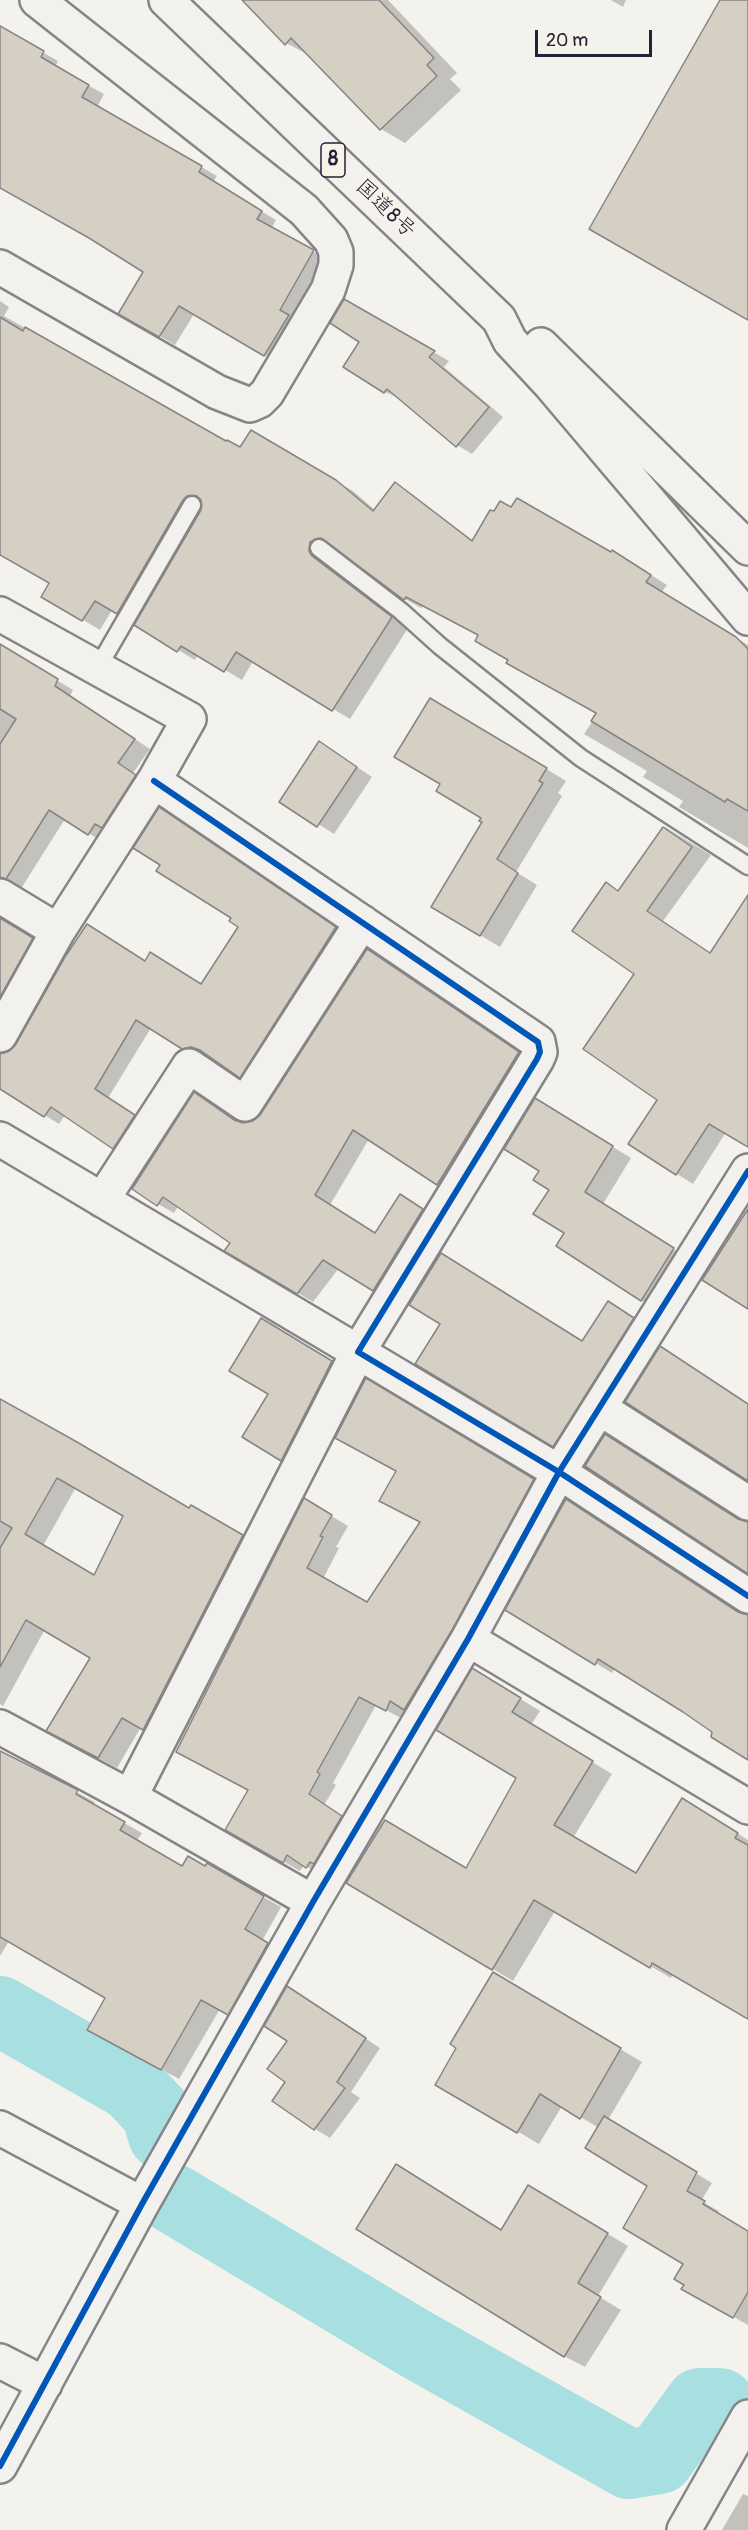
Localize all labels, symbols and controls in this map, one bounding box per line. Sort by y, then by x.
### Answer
scale bar [538,18,655,56]
text: 20 m [546,29,588,52]
road number: 8 [321,143,345,177]
street label: 国道8号 [350,174,420,244]

